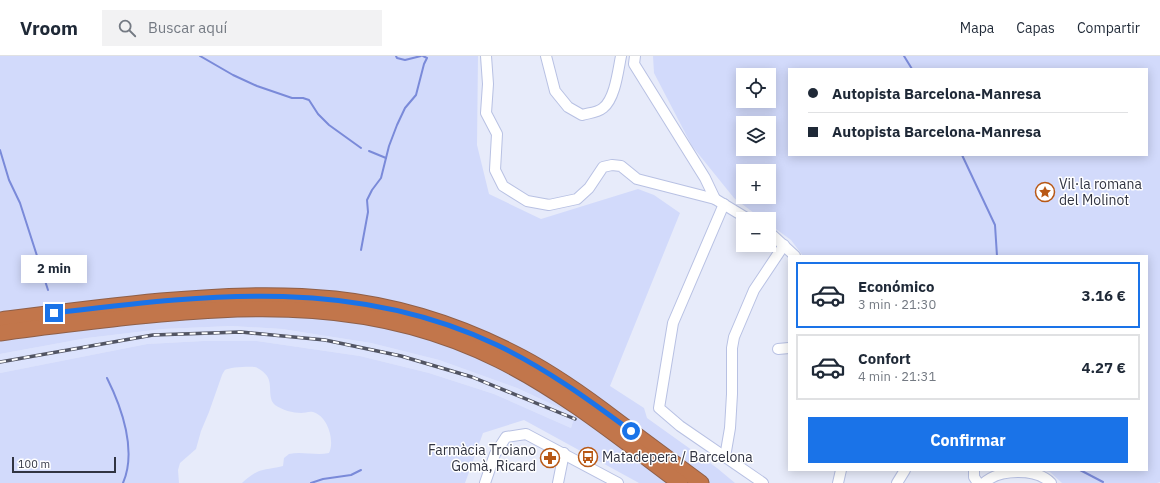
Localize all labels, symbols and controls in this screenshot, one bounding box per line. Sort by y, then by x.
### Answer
search box [102,10,382,46]
text: Vroom [20,16,78,40]
icon: search [116,17,138,39]
text: Buscar aquí [148,18,227,37]
text: Mapa [960,19,994,37]
text: Capas [1016,19,1055,37]
text: Compartir [1077,19,1140,37]
map controls [736,68,776,252]
button: locate [736,68,776,108]
text: Autopista Barcelona-Manresa [832,84,1041,103]
button: layers [736,116,776,156]
text: Autopista Barcelona-Manresa [832,122,1041,141]
button: + [736,164,776,204]
place label: Vil·la romana del Molinot [1059,175,1143,209]
place icon: Vil·la romana del Molinot [1034,181,1056,203]
button: − [736,212,776,252]
callout: 2 min [21,255,87,283]
text: 2 min [37,260,71,277]
icon: car [810,277,846,313]
text: Económico [858,277,934,296]
text: 3.16 € [1081,286,1126,305]
text: 3 min · 21:30 [858,296,936,313]
route end [45,304,63,322]
icon: car [810,349,846,385]
text: Confort [858,349,911,368]
text: 4.27 € [1081,358,1126,377]
text: 4 min · 21:31 [858,368,936,385]
button: Confirmar [808,417,1128,463]
route start [622,422,640,440]
place label: Farmàcia Troiano Gomà, Ricard [428,441,536,475]
bus stop icon: Matadepera / Barcelona [577,446,599,468]
pharmacy icon: Farmàcia Troiano Gomà, Ricard [539,447,561,469]
place label: Matadepera / Barcelona [602,448,753,466]
scale bar [12,455,116,474]
text: 100 m [18,457,50,471]

